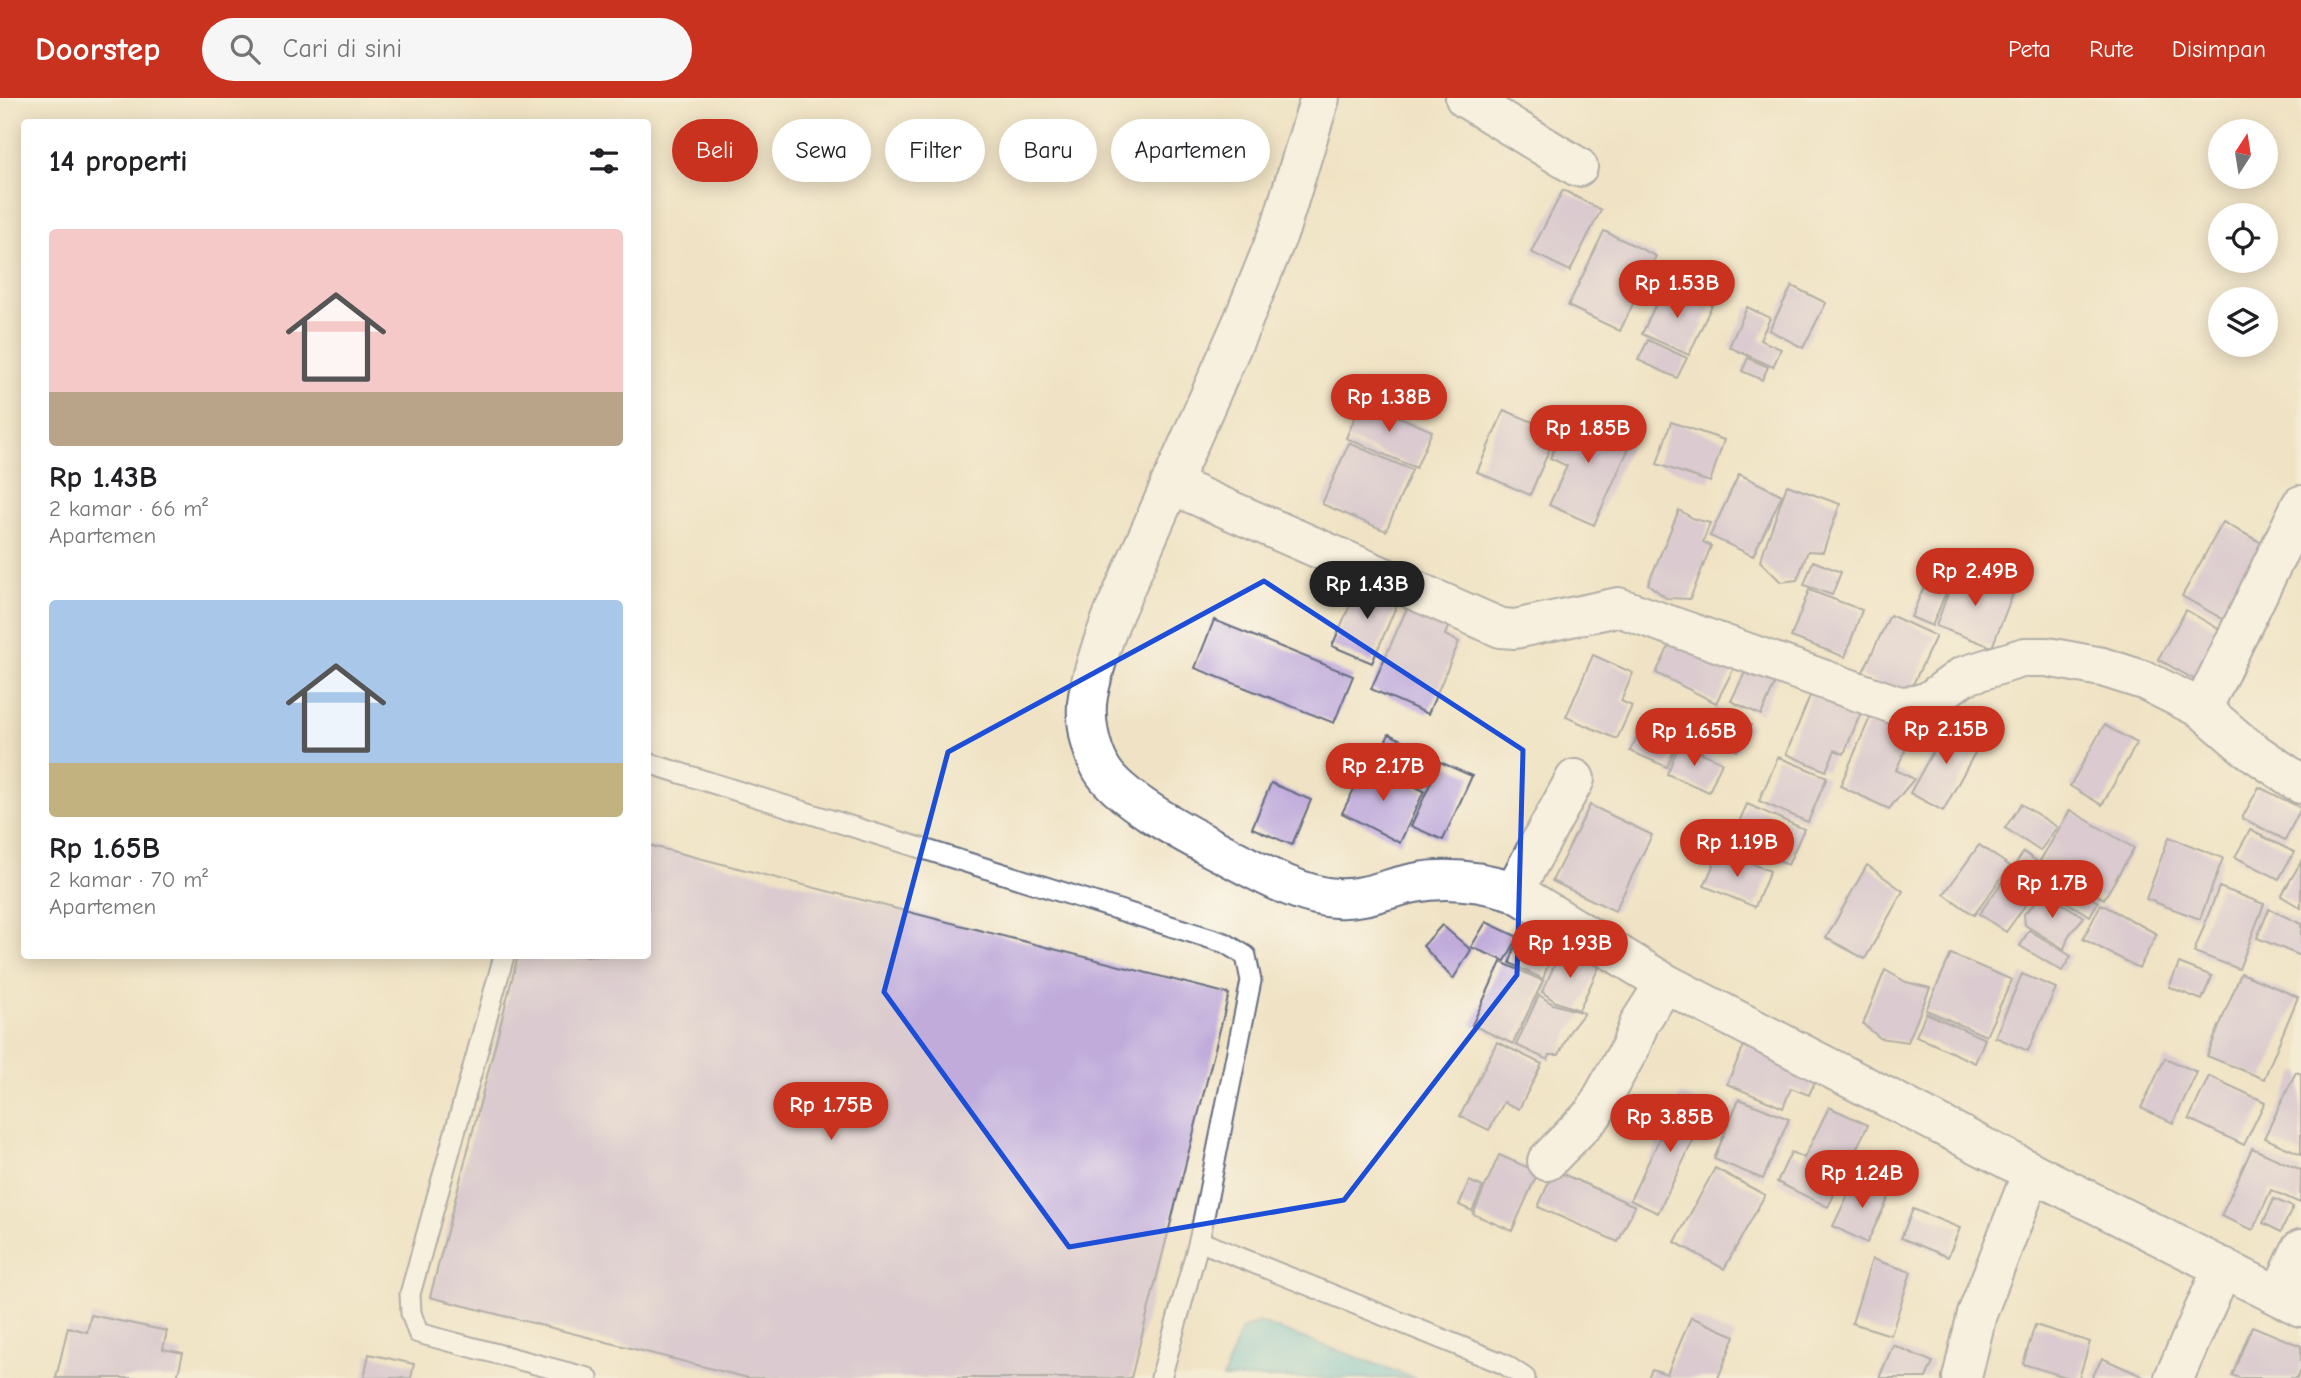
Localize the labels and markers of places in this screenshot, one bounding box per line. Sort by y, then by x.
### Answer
pin: Rp 1.53B [1605,260,1749,320]
pin: Rp 1.38B [1317,374,1461,434]
pin: Rp 1.85B [1516,406,1660,465]
pin: Rp 2.49B [1903,548,2047,608]
pin: Rp 1.43B [1295,561,1439,621]
pin: Rp 2.15B [1874,706,2018,766]
pin: Rp 1.65B [1622,708,1766,768]
pin: Rp 2.17B [1311,744,1455,803]
pin: Rp 1.19B [1665,820,1809,879]
pin: Rp 1.7B [1987,860,2117,920]
pin: Rp 1.93B [1498,920,1642,980]
pin: Rp 1.75B [759,1082,903,1142]
pin: Rp 3.85B [1598,1094,1742,1154]
pin: Rp 1.24B [1790,1150,1934,1210]

